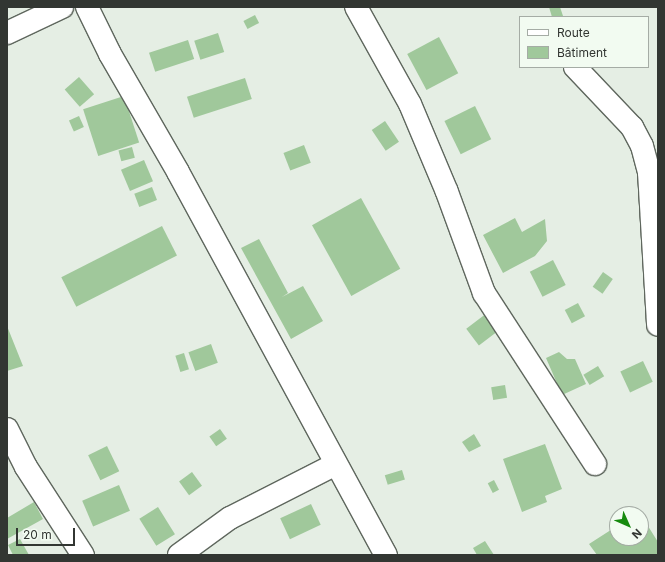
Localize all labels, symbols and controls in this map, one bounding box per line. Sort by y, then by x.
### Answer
legend [519,16,649,68]
text: Route [557,25,590,40]
text: Bâtiment [557,45,607,60]
north arrow [609,506,649,546]
scale bar [18,520,77,546]
text: N [629,526,645,542]
text: 20 m [23,527,52,542]

